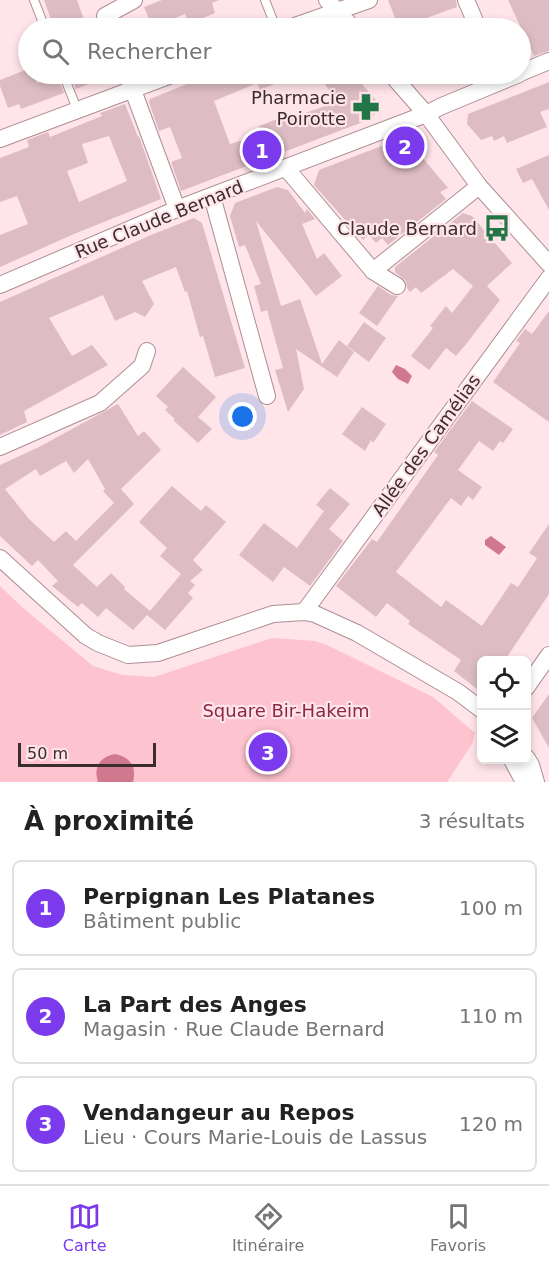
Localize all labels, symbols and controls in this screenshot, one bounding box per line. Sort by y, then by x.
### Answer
search box [18,18,531,84]
icon: search [39,35,72,68]
text: Rechercher [87,39,212,64]
place label: Pharmacie Poirotte [251,87,346,129]
pharmacy icon: Pharmacie Poirotte [351,92,381,122]
pin: 2 [386,124,424,168]
pin: 1 [242,128,282,172]
street label: Rue Claude Bernard [72,176,246,262]
bus stop icon: Claude Bernard [482,213,512,243]
place label: Claude Bernard [337,218,477,239]
street label: Allée des Camélias [367,370,485,520]
your location [228,402,257,431]
map controls [477,656,531,764]
button: locate [477,656,531,710]
park label: Square Bir-Hakeim [202,700,370,721]
button: layers [477,710,531,764]
pin: 3 [248,730,288,774]
scale bar [18,740,156,768]
text: 50 m [27,744,68,763]
text: À proximité [24,806,194,836]
text: 3 résultats [419,809,525,833]
text: Perpignan Les Platanes [83,884,375,909]
text: 1 [39,896,52,920]
text: 100 m [459,896,523,920]
text: Bâtiment public [83,909,241,933]
text: La Part des Anges [83,992,307,1017]
text: 2 [39,1004,52,1028]
text: 110 m [459,1004,523,1028]
text: Magasin · Rue Claude Bernard [83,1017,385,1041]
text: Vendangeur au Repos [83,1100,355,1125]
text: 3 [39,1112,52,1136]
text: 120 m [459,1112,523,1136]
text: Lieu · Cours Marie-Louis de Lassus [83,1125,427,1149]
tab: Carte [63,1200,106,1255]
tab: Itinéraire [232,1200,304,1255]
tab: Favoris [430,1200,486,1255]

